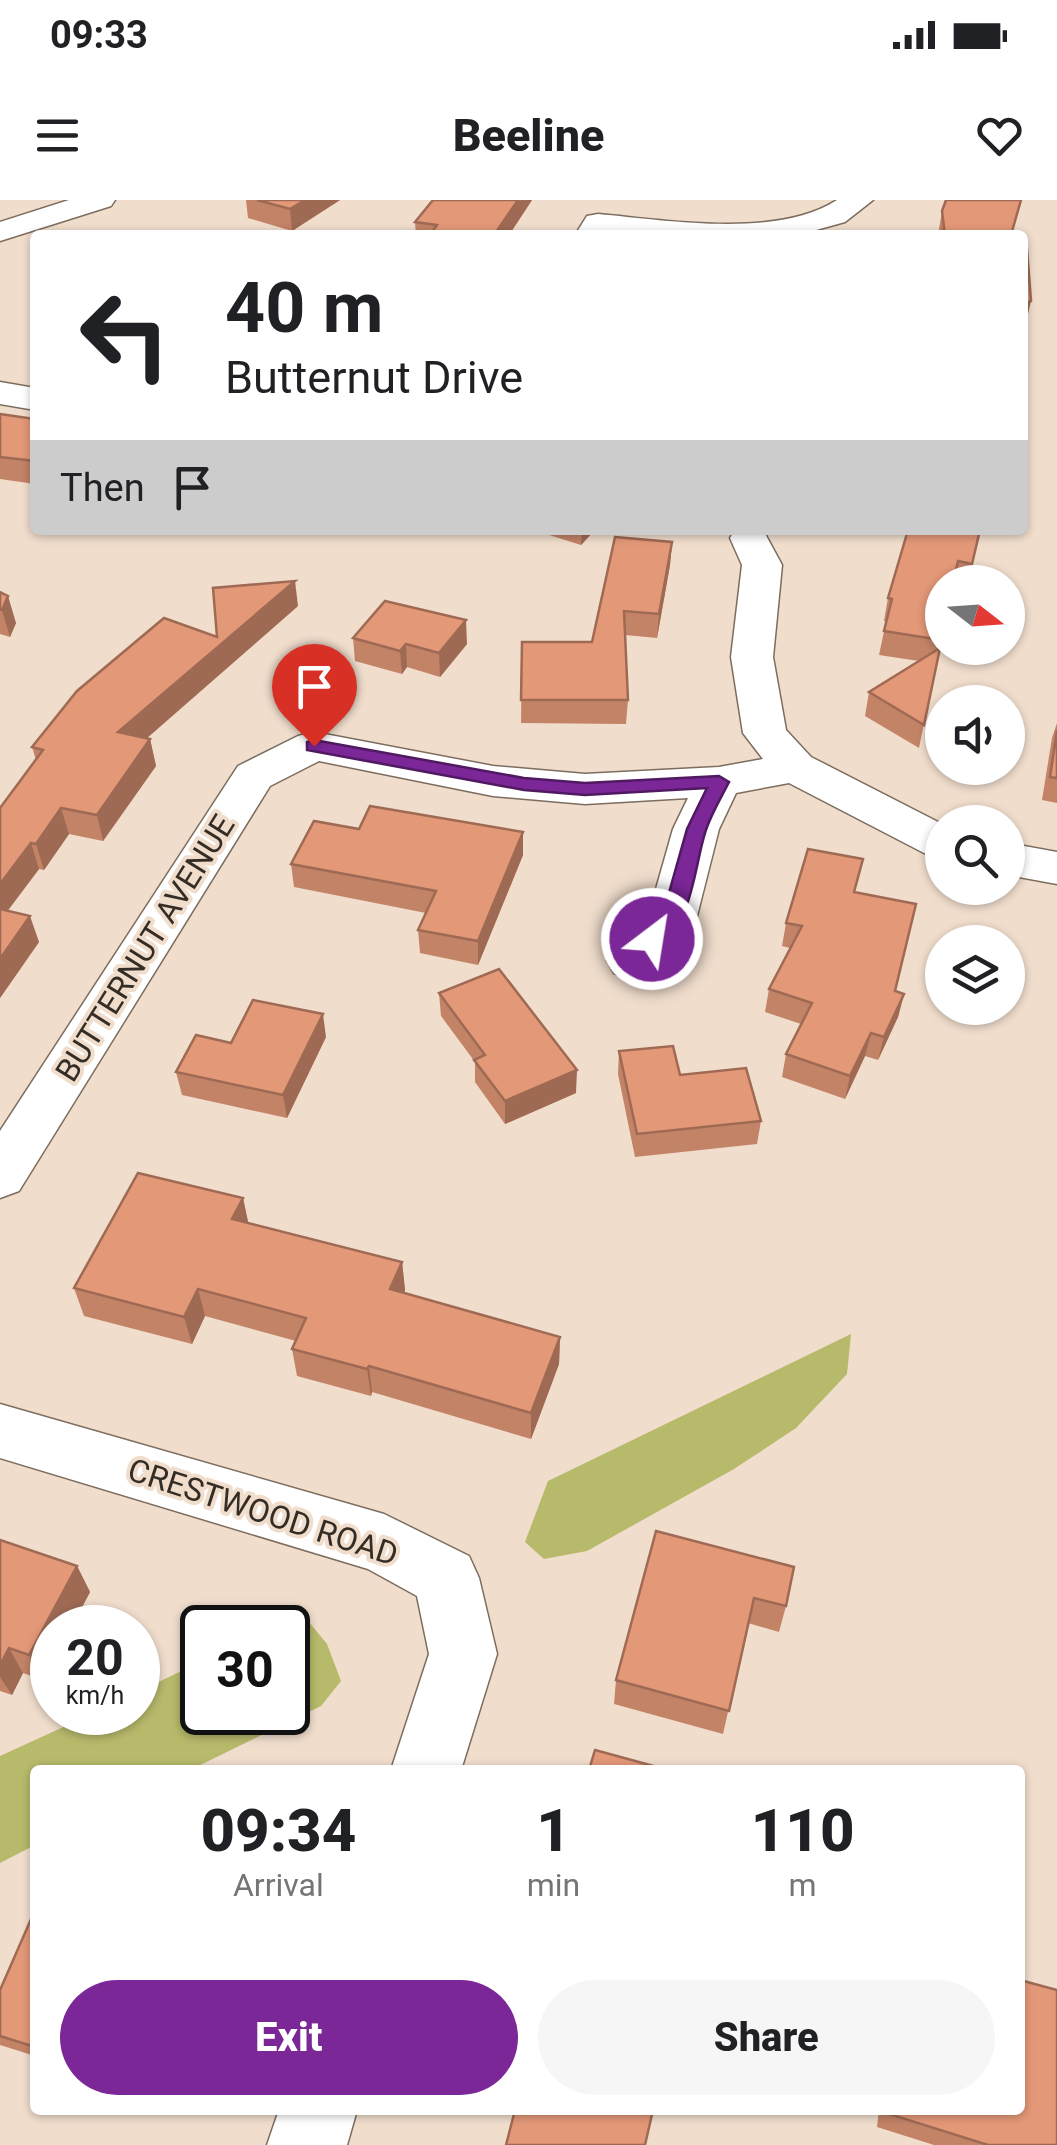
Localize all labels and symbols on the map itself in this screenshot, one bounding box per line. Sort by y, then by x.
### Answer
north arrow [925,565,1025,665]
pin [272,644,357,747]
street label: BUTTERNUT AVENUE [48,808,242,1088]
position arrow [600,887,704,991]
street label: CRESTWOOD ROAD [123,1450,403,1574]
speed limit sign: 30 [180,1605,310,1735]

